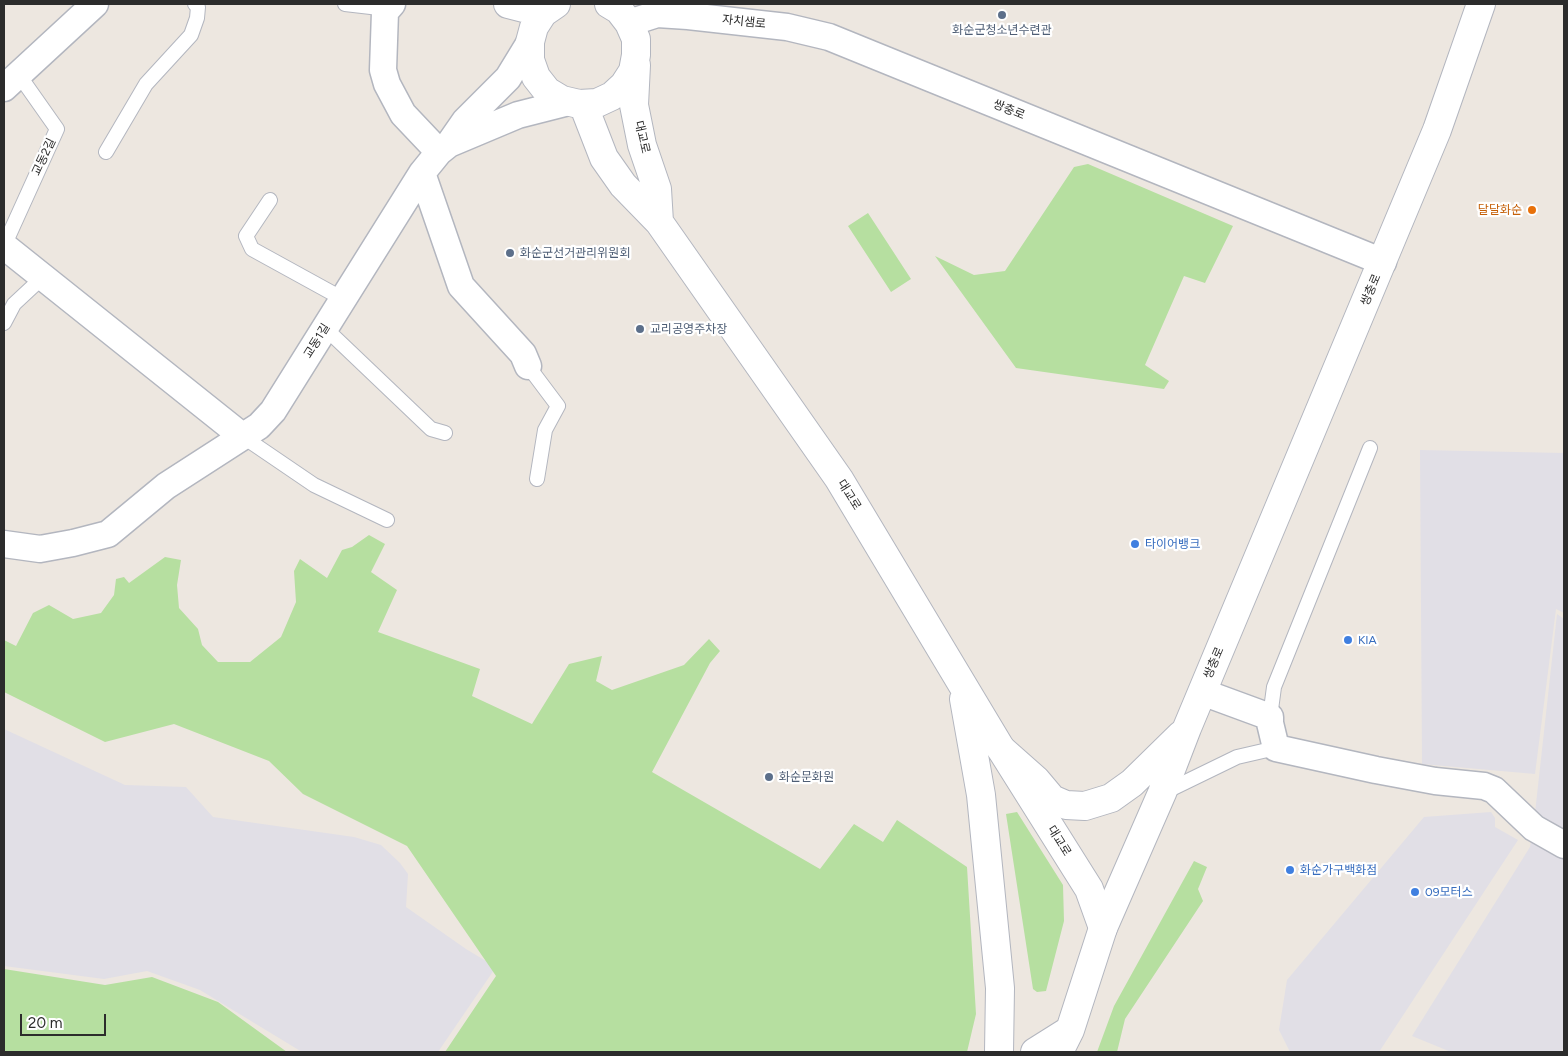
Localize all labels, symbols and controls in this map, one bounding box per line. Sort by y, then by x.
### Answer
marker: 화순군청소년수련관 [996,9,1008,21]
street label: 자치샘로 [721,13,767,31]
place label: 화순군청소년수련관 [952,23,1052,37]
street label: 쌍충로 [991,97,1027,123]
street label: 대교로 [631,119,653,155]
street label: 교동2길 [29,136,59,178]
place label: 달달화순 [1478,203,1522,217]
marker: 달달화순 [1526,204,1538,216]
place label: 화순군선거관리위원회 [520,246,630,260]
marker: 화순군선거관리위원회 [504,247,516,259]
street label: 쌍충로 [1358,272,1384,308]
street label: 교동1길 [301,321,333,361]
place label: 교리공영주차장 [650,322,727,336]
marker: 교리공영주차장 [634,323,646,335]
street label: 대교로 [834,477,864,513]
place label: 타이어뱅크 [1145,537,1200,551]
marker: 타이어뱅크 [1129,538,1141,550]
place label: KIA [1358,633,1377,647]
marker: KIA [1342,634,1354,646]
street label: 쌍충로 [1201,645,1227,681]
place label: 화순문화원 [779,770,834,784]
marker: 화순문화원 [763,771,775,783]
street label: 대교로 [1044,823,1074,859]
place label: 화순가구백화점 [1300,863,1377,877]
marker: 화순가구백화점 [1284,864,1296,876]
place label: 09모터스 [1425,885,1473,899]
marker: 09모터스 [1409,886,1421,898]
scale bar [22,1004,109,1036]
text: 20 m [28,1014,62,1032]

